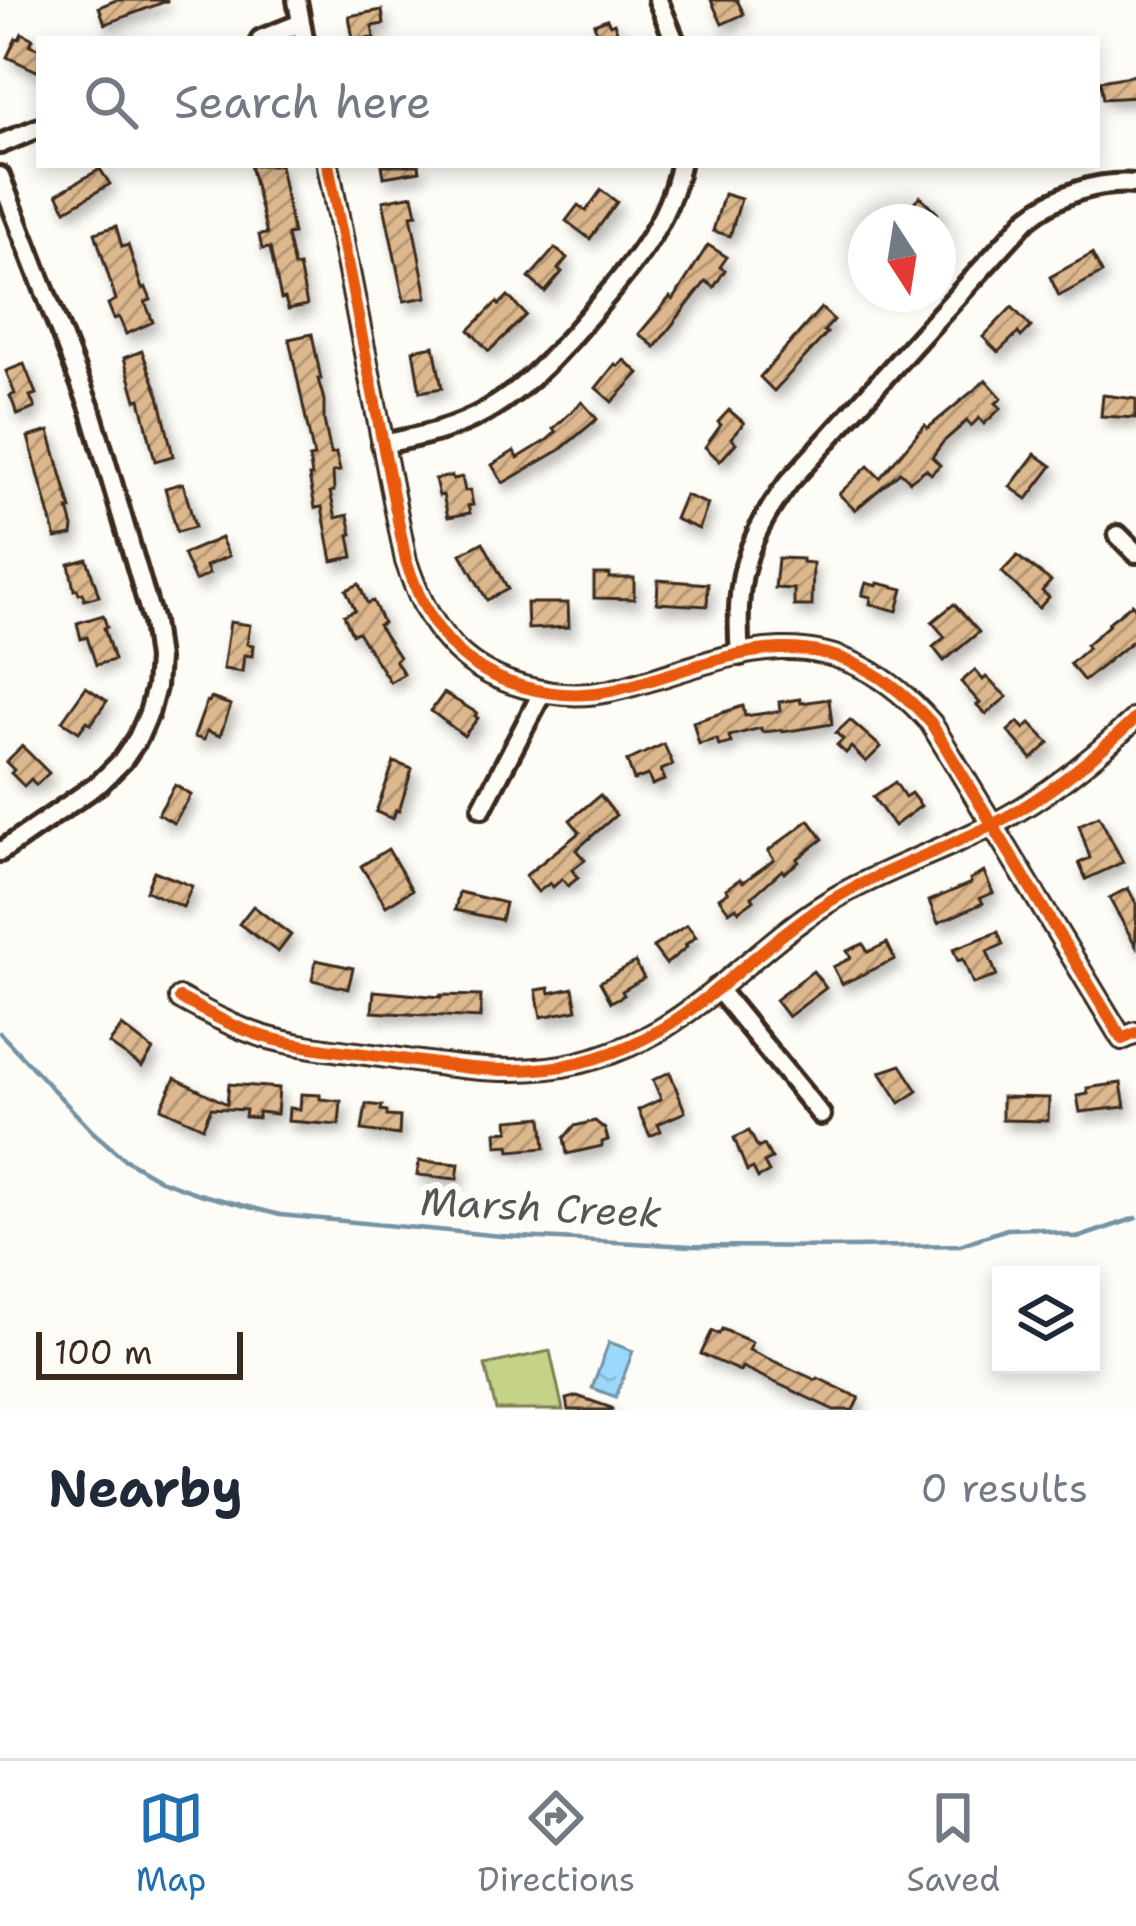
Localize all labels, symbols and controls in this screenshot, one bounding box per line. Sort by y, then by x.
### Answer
search box [36,36,1100,168]
icon: search [78,69,144,135]
text: Search here [174,72,431,132]
north arrow [848,204,956,312]
water label: Marsh Creek [419,1175,663,1239]
map controls [992,1266,1100,1374]
button: layers [992,1266,1100,1374]
scale bar [36,1326,243,1379]
text: 100 m [54,1330,153,1375]
text: Nearby [48,1454,243,1522]
text: 0 results [921,1462,1088,1514]
tab: Map [136,1785,206,1902]
tab: Directions [478,1785,635,1902]
tab: Saved [907,1785,1000,1902]

